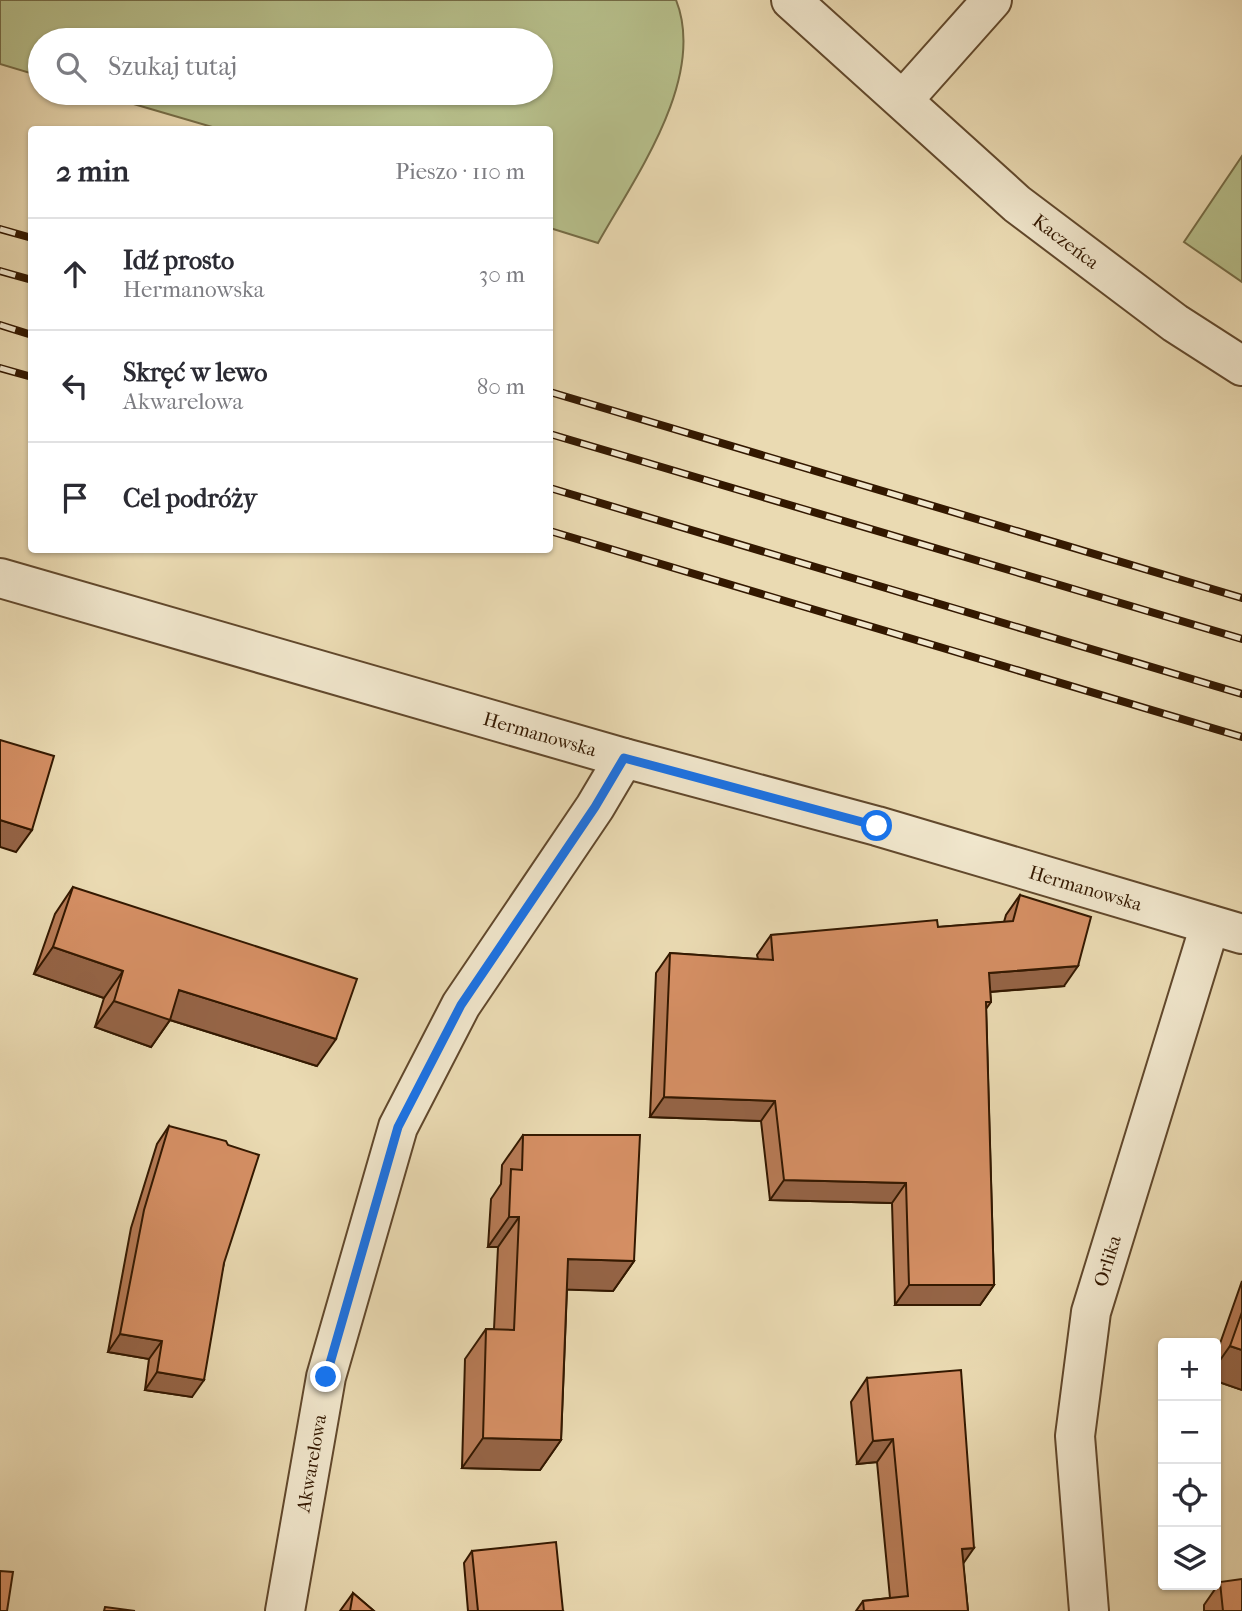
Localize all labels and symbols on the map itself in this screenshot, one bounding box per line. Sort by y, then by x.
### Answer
street label: Kaczeńca [1028,210,1103,274]
street label: Hermanowska [481,708,599,762]
route start [861,810,892,841]
street label: Hermanowska [1026,862,1145,916]
street label: Orlika [1089,1233,1126,1290]
route end [310,1361,341,1392]
street label: Akwarelowa [292,1412,331,1515]

